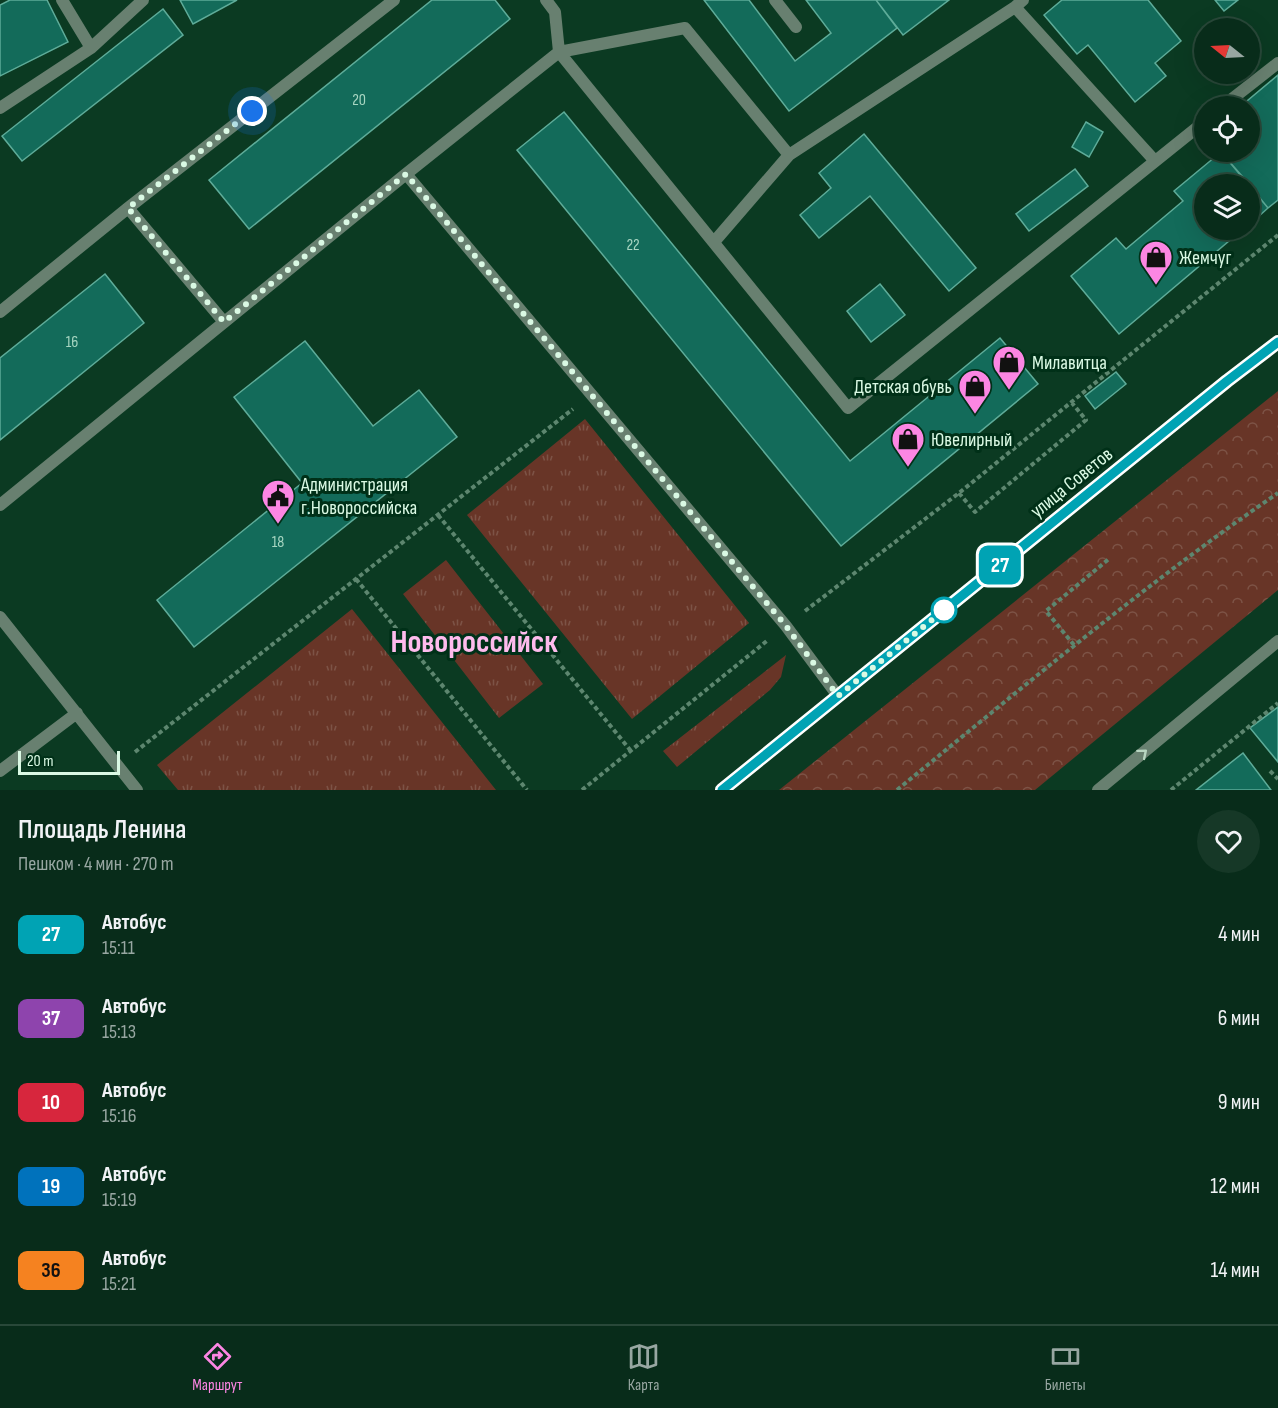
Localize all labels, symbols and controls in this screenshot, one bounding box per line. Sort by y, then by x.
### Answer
north arrow [1194,18,1260,84]
map controls [1194,18,1260,240]
house number: 20 [352,91,366,110]
your location [237,96,267,126]
button: locate [1194,96,1260,162]
button: layers [1194,174,1260,240]
house number: 22 [626,236,640,255]
shop icon: Жемчуг [1138,239,1174,286]
place label: Жемчуг [1179,246,1231,270]
house number: 16 [66,333,78,352]
shop icon: Милавитца [991,344,1027,391]
place label: Милавитца [1032,351,1107,375]
shop icon: Детская обувь [957,368,993,415]
place label: Детская обувь [854,375,952,399]
shop icon: Ювелирный [890,421,926,468]
place label: Ювелирный [931,428,1012,452]
street label: улица Советов [1026,442,1118,523]
place label: Администрация г.Новороссийска [300,473,417,520]
public building icon: Администрация г.Новороссийска [260,478,296,525]
house number: 18 [272,533,284,552]
line badge: 27 [973,546,1027,584]
text: 27 [991,553,1009,578]
unlabelled marker [931,597,957,623]
district label: Новороссийск [390,623,558,662]
scale bar [18,748,120,776]
one-way arrow [1136,749,1147,760]
text: 20 m [27,752,54,771]
button: heart [1197,810,1260,873]
text: Площадь Ленина [18,813,186,846]
text: Пешком · 4 мин · 270 m [18,852,174,876]
text: Автобус [102,909,167,936]
text: 4 мин [1218,921,1260,948]
text: 27 [42,922,60,947]
text: 15:11 [102,936,135,960]
text: Автобус [102,993,167,1020]
text: 6 мин [1218,1005,1260,1032]
text: 37 [42,1006,60,1031]
text: 15:13 [102,1020,136,1044]
text: Автобус [102,1077,167,1104]
text: 9 мин [1218,1089,1260,1116]
text: 10 [42,1090,60,1115]
text: 15:16 [102,1104,137,1128]
text: Автобус [102,1161,167,1188]
text: 12 мин [1210,1173,1260,1200]
text: 19 [42,1174,60,1199]
text: 15:19 [102,1188,137,1212]
text: Автобус [102,1245,167,1272]
text: 14 мин [1210,1257,1260,1284]
text: 36 [41,1258,61,1283]
text: 15:21 [102,1272,136,1296]
tab: Маршрут [192,1340,242,1395]
tab: Карта [627,1340,660,1395]
tab: Билеты [1045,1340,1086,1395]

